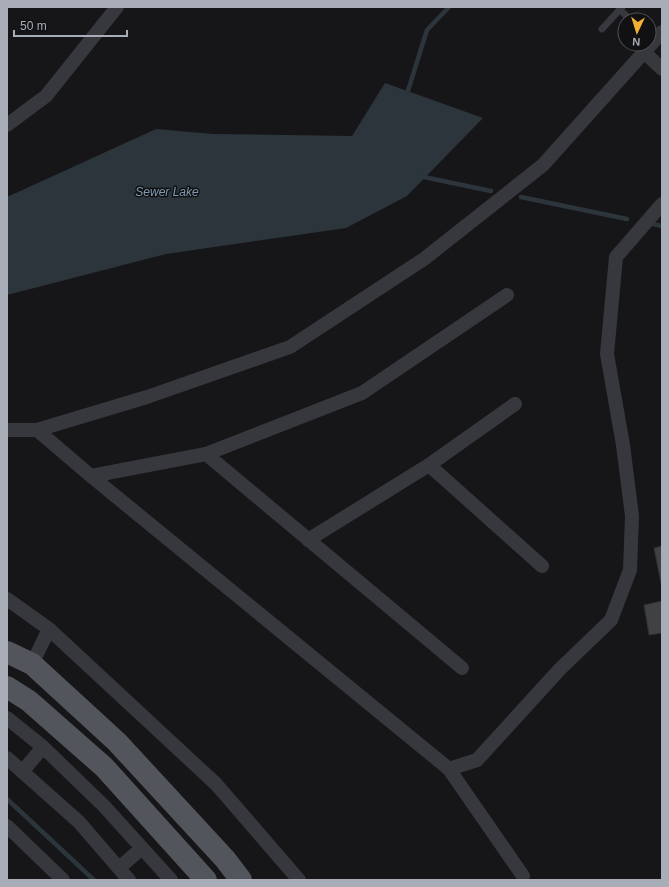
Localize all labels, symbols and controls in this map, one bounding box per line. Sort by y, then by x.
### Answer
scale bar [14,12,127,38]
north arrow [617,12,657,52]
text: 50 m [20,19,47,33]
text: N [632,36,641,48]
water label: Sewer Lake [135,185,199,199]

